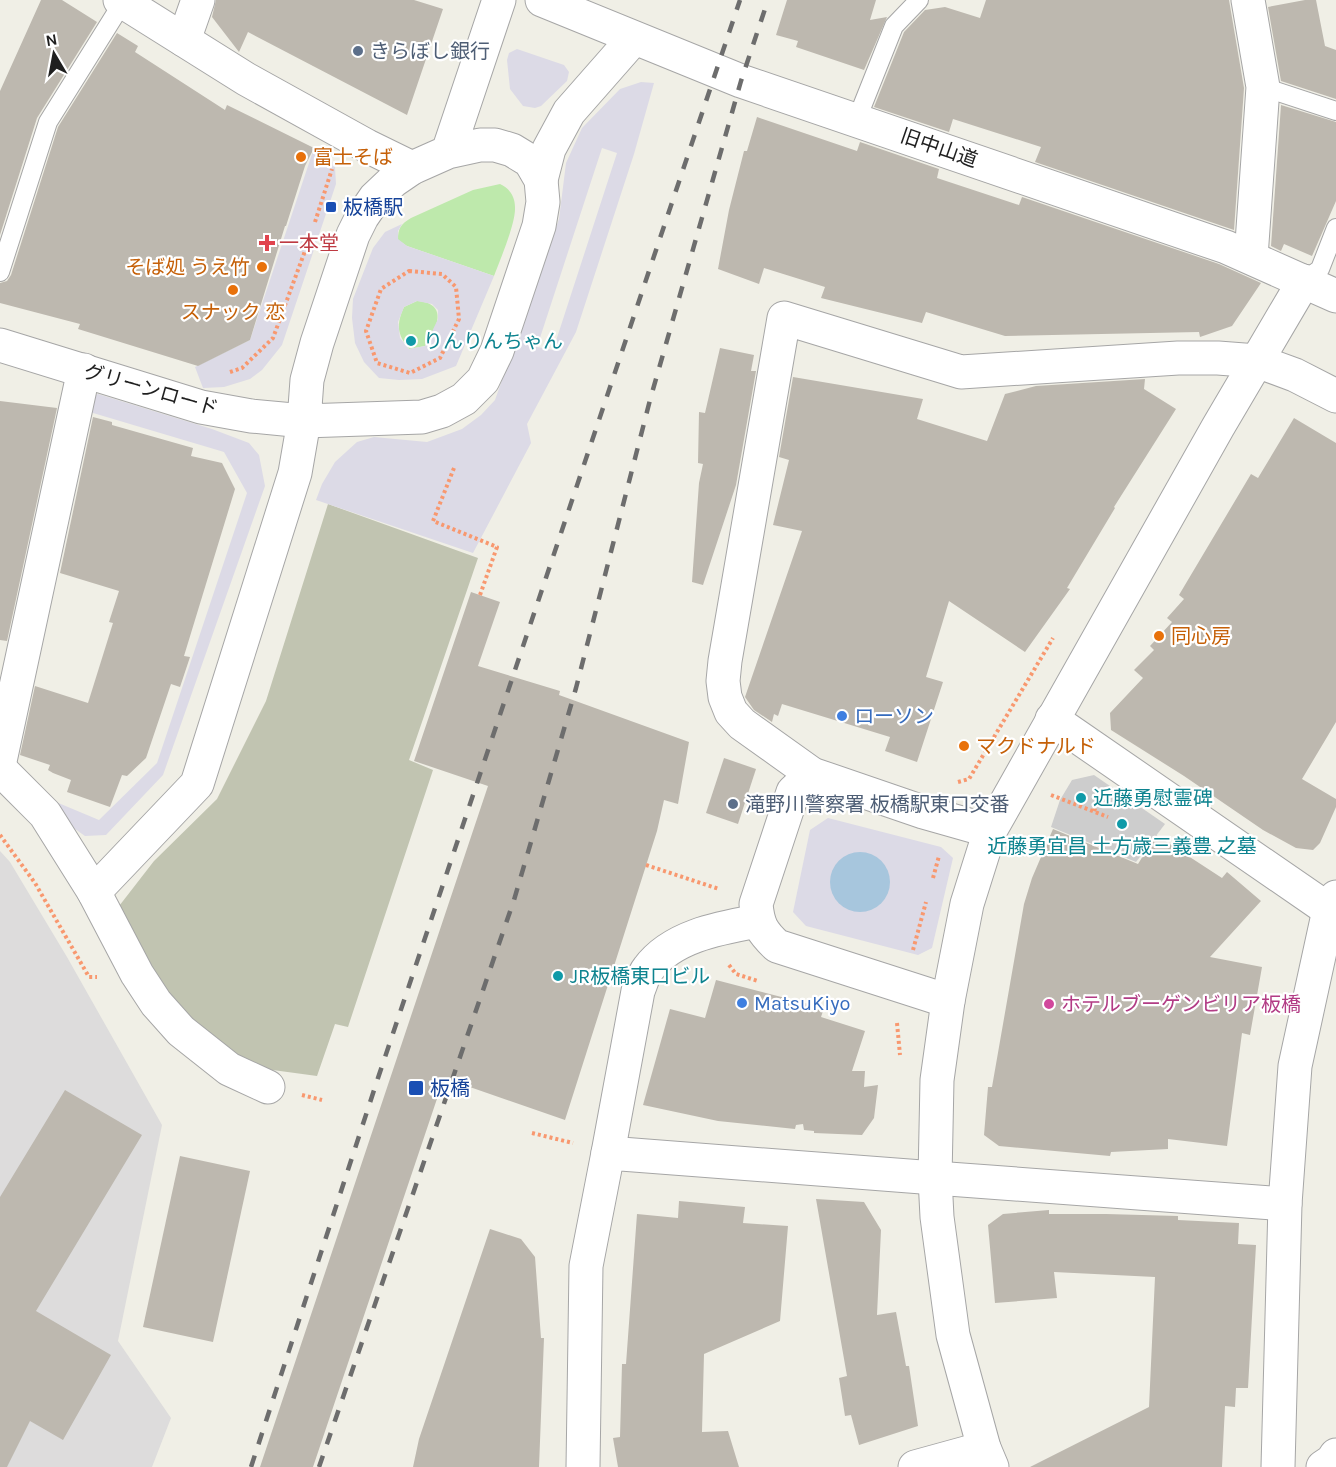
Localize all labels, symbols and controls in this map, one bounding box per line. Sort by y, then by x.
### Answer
north arrow [24,24,84,84]
text: N [44,29,59,50]
place label: きらぼし銀行 [370,40,490,63]
marker: きらぼし銀行 [351,44,365,58]
street label: 旧中山道 [897,124,981,172]
place label: 富士そば [313,146,393,169]
marker: 富士そば [294,150,308,164]
place label: 板橋駅 [343,196,403,219]
marker: 板橋駅 [324,200,338,214]
place label: 一本堂 [279,232,339,255]
marker: 一本堂 [260,236,274,250]
place label: そば処 うえ竹 [125,256,250,279]
marker: そば処 うえ竹 [255,260,269,274]
marker: スナック 恋 [226,283,240,297]
place label: スナック 恋 [181,301,285,324]
place label: りんりんちゃん [423,330,563,353]
marker: りんりんちゃん [404,334,418,348]
street label: グリーンロード [81,360,221,420]
place label: 同心房 [1171,625,1231,648]
marker: 同心房 [1152,629,1166,643]
place label: ローソン [854,705,934,728]
marker: ローソン [835,709,849,723]
place label: マクドナルド [976,735,1096,758]
marker: マクドナルド [957,739,971,753]
place label: 近藤勇慰霊碑 [1093,787,1213,810]
marker: 近藤勇慰霊碑 [1074,791,1088,805]
place label: 滝野川警察署 板橋駅東口交番 [745,793,1010,816]
marker: 滝野川警察署 板橋駅東口交番 [726,797,740,811]
marker: 近藤勇宜昌 土方歳三義豊 之墓 [1115,817,1129,831]
place label: 近藤勇宜昌 土方歳三義豊 之墓 [987,835,1257,858]
place label: JR板橋東口ビル [570,965,710,988]
marker: JR板橋東口ビル [551,969,565,983]
place label: MatsuKiyo [754,992,850,1015]
place label: ホテルブーゲンビリア板橋 [1061,993,1301,1016]
marker: MatsuKiyo [735,996,749,1010]
marker: ホテルブーゲンビリア板橋 [1042,997,1056,1011]
place label: 板橋 [430,1077,470,1100]
marker: 板橋 [407,1079,425,1097]

